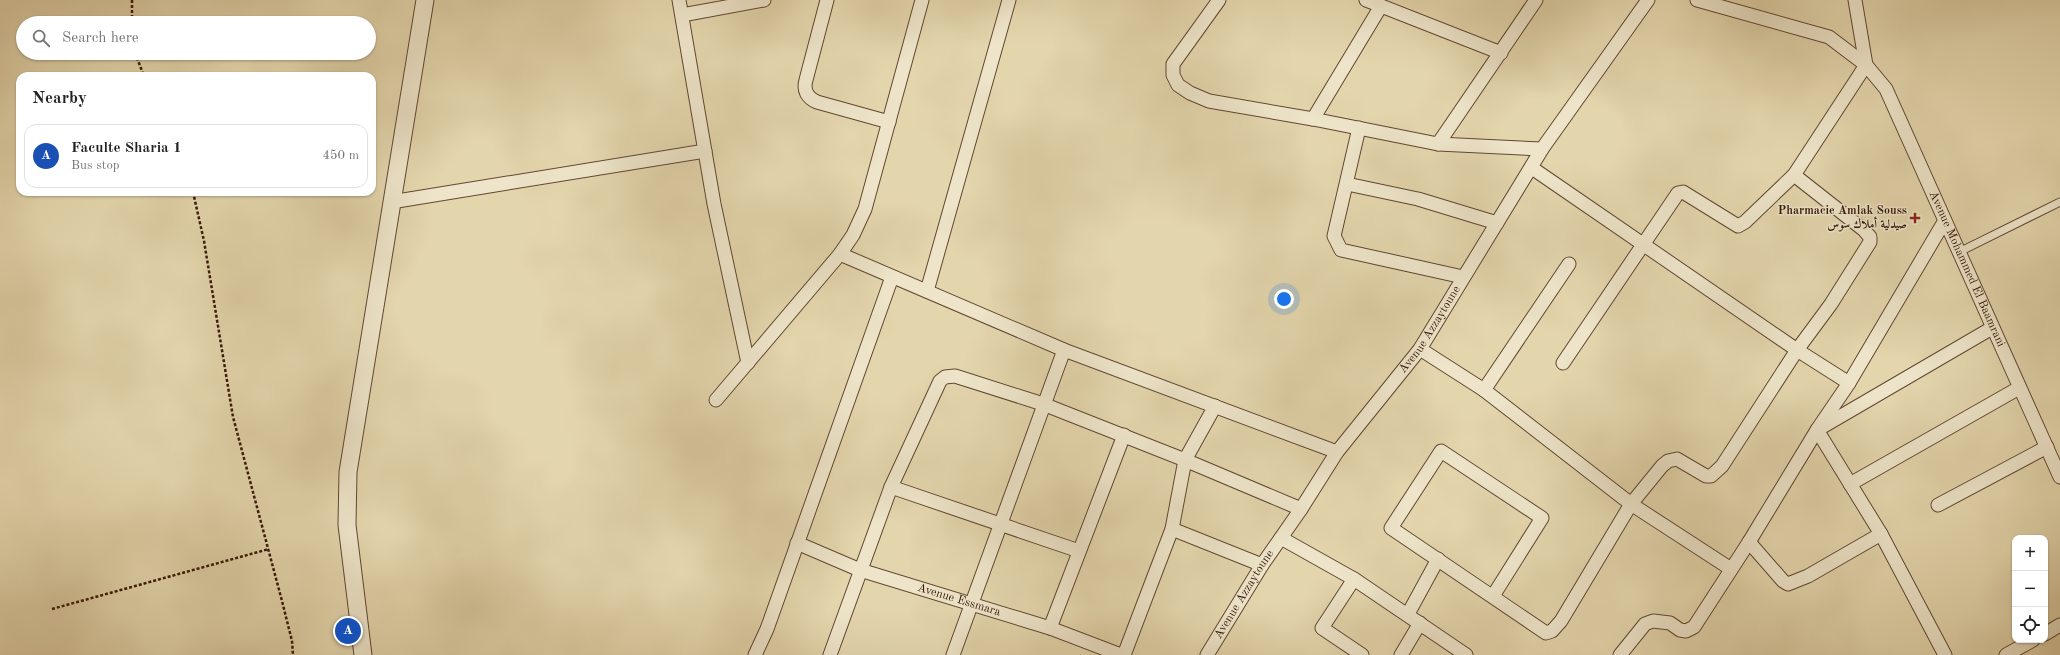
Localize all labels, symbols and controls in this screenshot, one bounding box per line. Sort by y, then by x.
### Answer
search box [16,16,376,60]
icon: search [30,27,52,49]
text: Search here [62,31,139,46]
text: Nearby [32,90,87,107]
text: Faculte Sharia 1 [71,141,182,156]
text: A [41,149,51,162]
text: 450 m [322,149,359,162]
text: Bus stop [71,159,120,172]
street label: Avenue Mohammed El Baamrani [1927,189,2007,349]
place label: Pharmacie Amlak Souss صيدلية أملاك سوس [1778,205,1907,232]
marker: Pharmacie Amlak Souss صيدلية أملاك سوس [1910,213,1920,223]
street label: Avenue Azzaytoune [1397,284,1463,376]
your location [1274,289,1294,309]
map controls [2012,535,2048,643]
button: + [2012,535,2048,571]
street label: Avenue Azzaytoune [1212,548,1277,641]
button: − [2012,571,2048,607]
street label: Avenue Essmara [916,582,1002,619]
button: locate [2012,607,2048,643]
pin: A [335,616,361,646]

